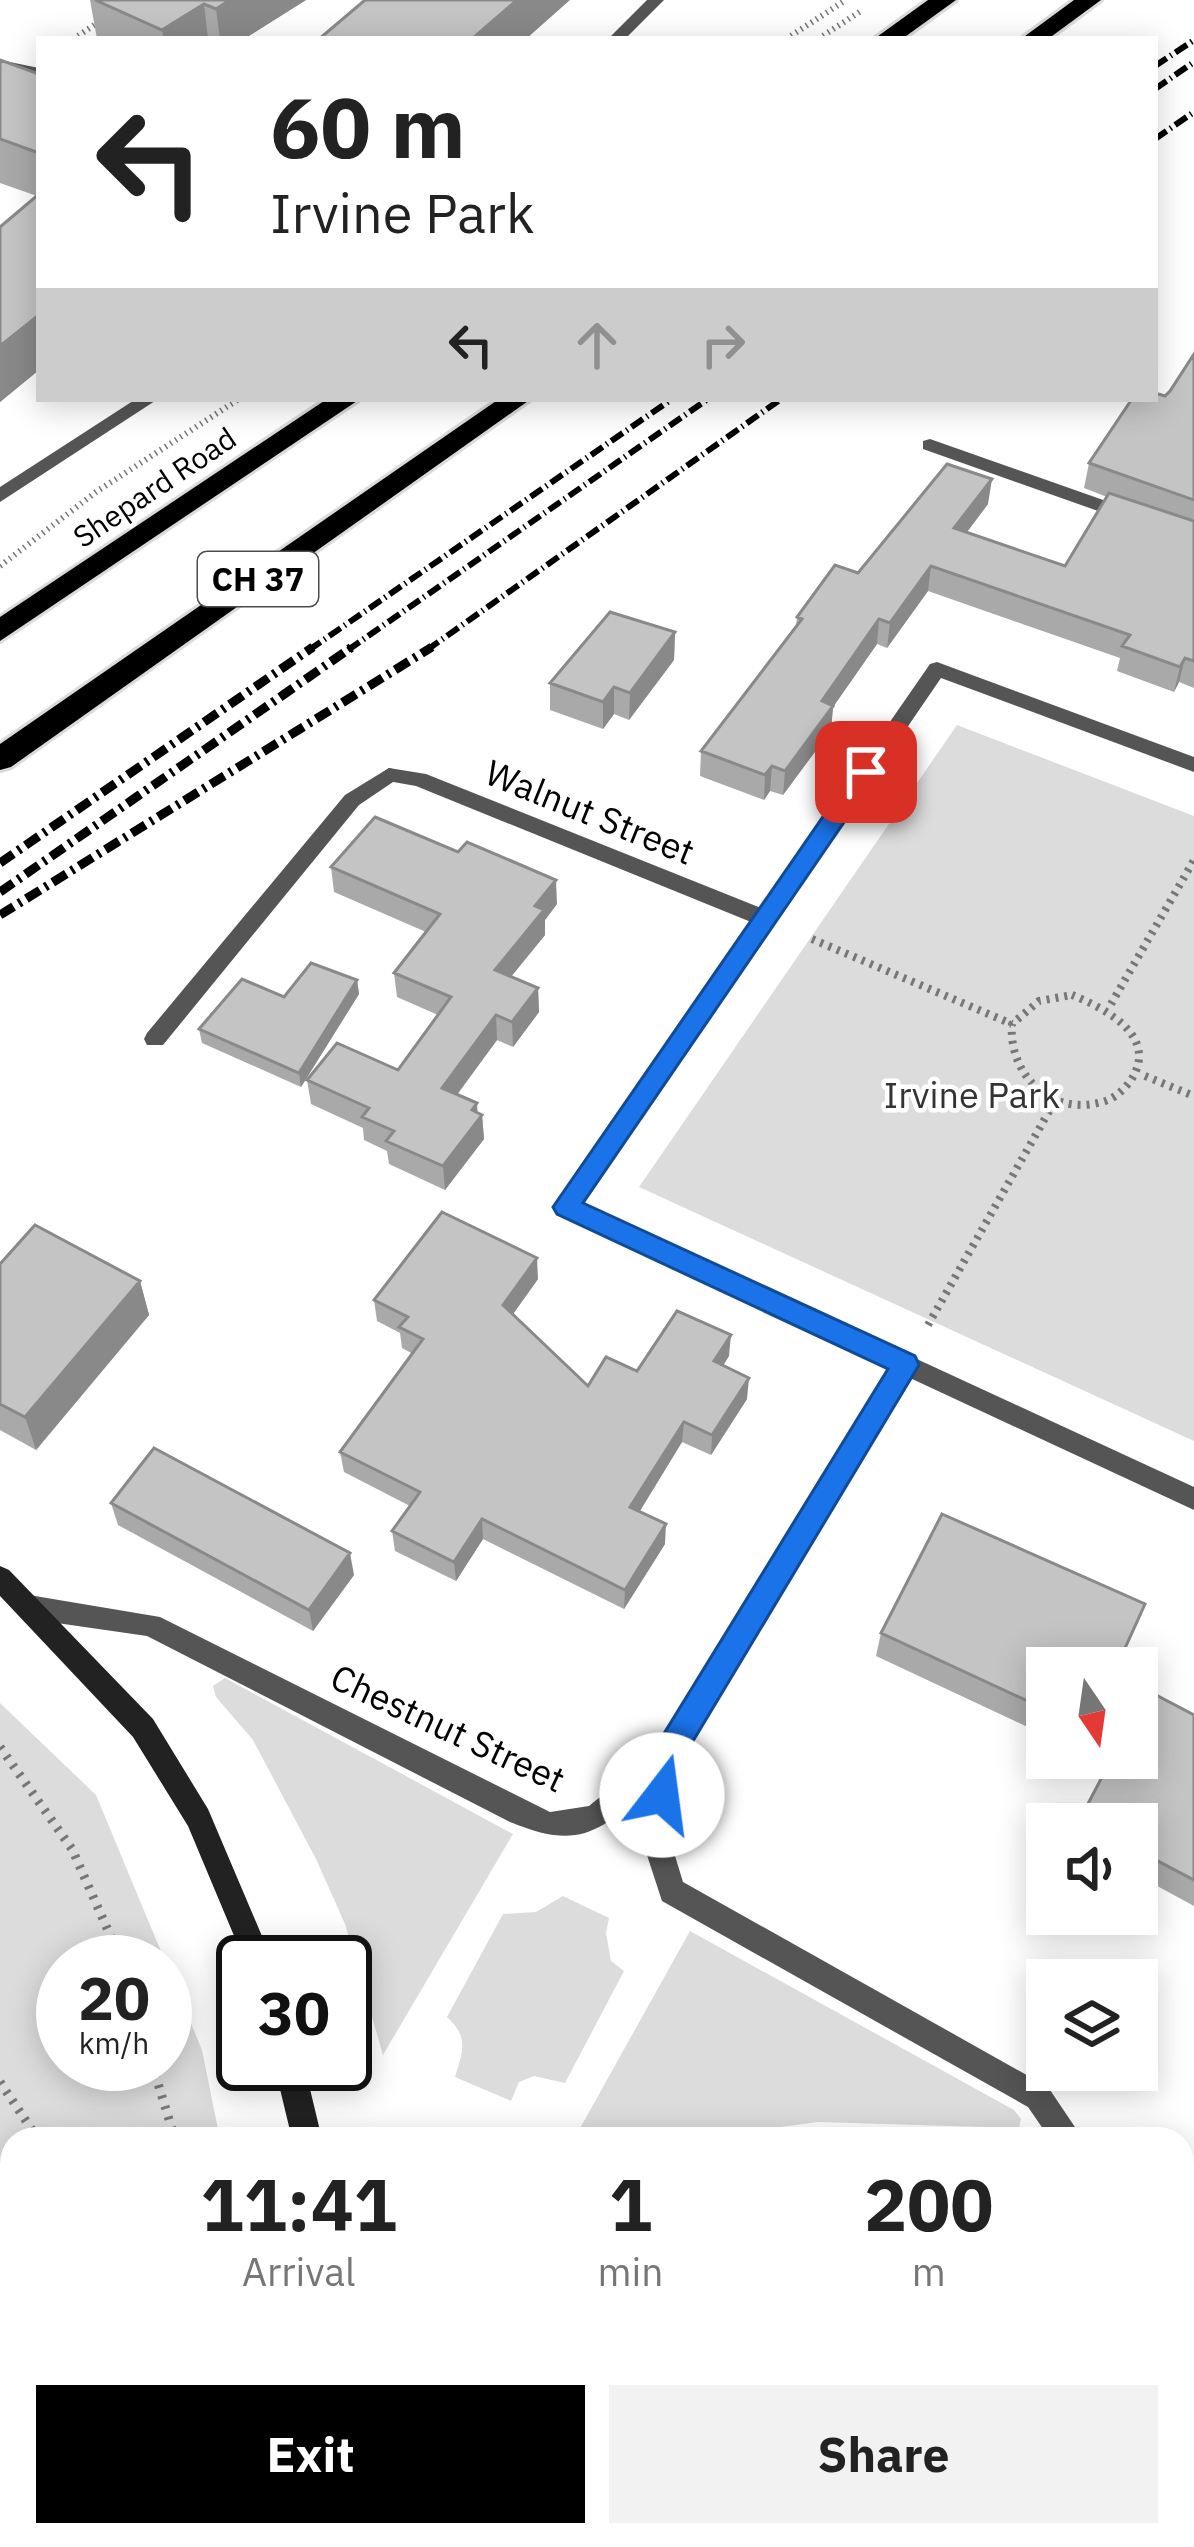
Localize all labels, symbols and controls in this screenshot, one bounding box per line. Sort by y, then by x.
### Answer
text: 60 m [270,72,466,181]
icon: left [72,84,228,240]
text: Irvine Park [270,178,534,248]
icon: left [438,312,504,378]
icon: ahead [564,312,630,378]
icon: right [690,312,756,378]
street label: Shepard Road [65,418,243,556]
road number: CH 37 [198,552,318,606]
pin [815,721,917,823]
icon: arrive [833,739,899,805]
street label: Walnut Street [479,748,702,875]
park label: Irvine Park [884,1071,1060,1118]
north arrow [1026,1647,1158,1779]
map controls [1026,1647,1158,2091]
street label: Chestnut Street [324,1653,573,1802]
position arrow [599,1732,725,1858]
button: sound [1026,1803,1158,1935]
speed limit sign: 30 [216,1935,372,2091]
text: 20 [78,1958,150,2037]
button: layers [1026,1959,1158,2091]
text: km/h [79,2023,149,2062]
text: 11:41 [200,2157,397,2251]
text: 1 [609,2157,652,2251]
text: 200 [864,2157,994,2251]
text: Arrival [242,2246,356,2297]
text: min [598,2246,663,2297]
text: m [912,2246,946,2297]
button: Exit [36,2385,585,2523]
button: Share [609,2385,1158,2523]

